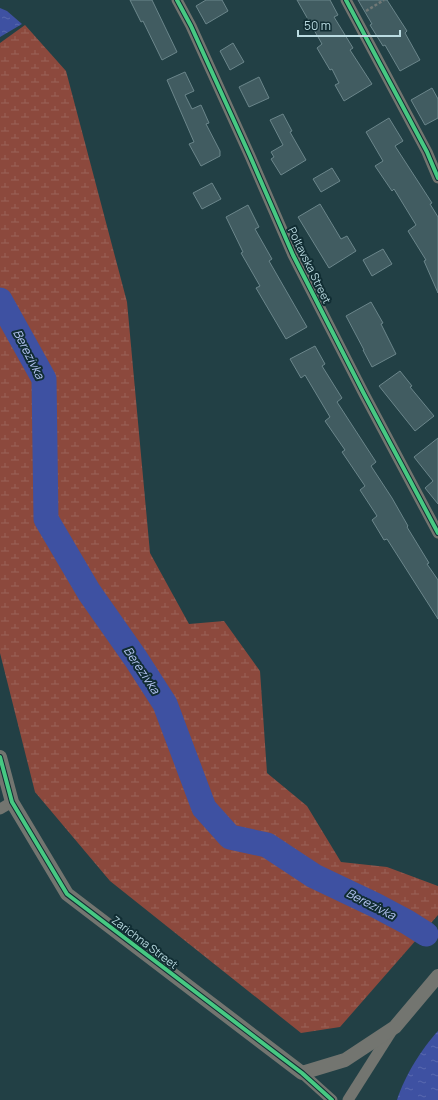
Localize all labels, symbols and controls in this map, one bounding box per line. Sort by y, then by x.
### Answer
scale bar [298,12,400,38]
text: 50 m [304,17,331,34]
street label: Poltavska Street [285,224,335,306]
water label: Berezivka [9,326,49,383]
water label: Berezivka [120,643,165,698]
water label: Berezivka [343,884,400,924]
street label: Zarichna Street [109,912,181,972]

